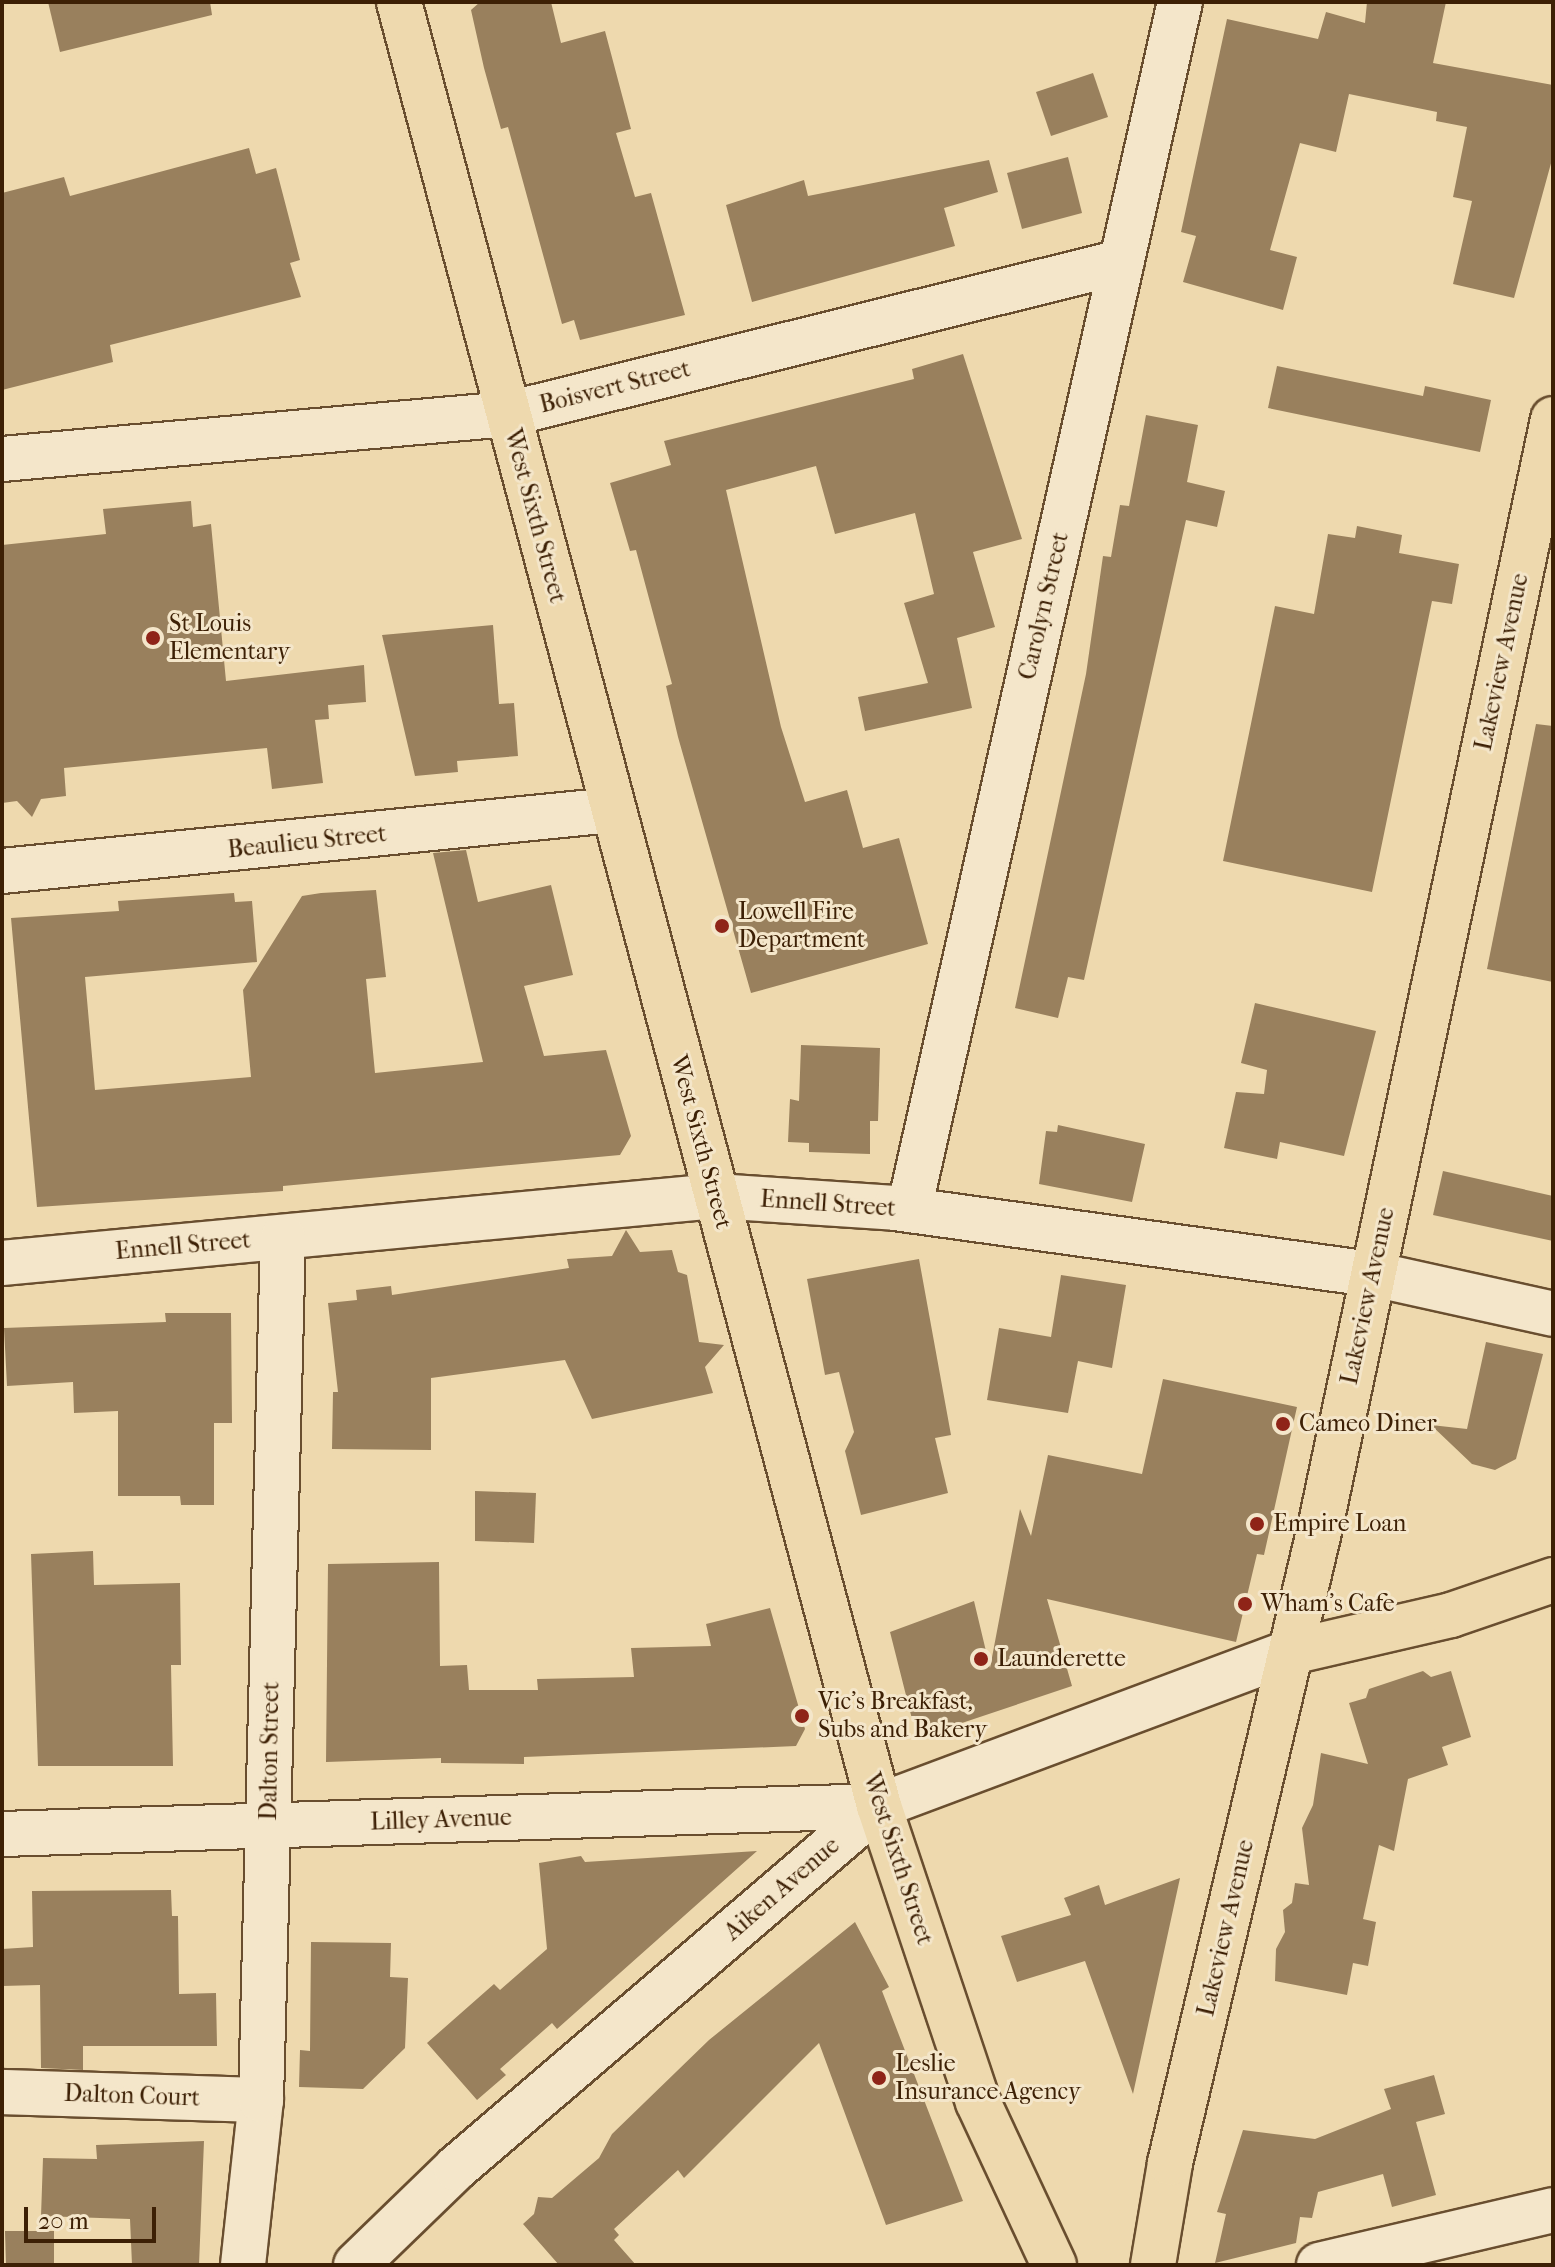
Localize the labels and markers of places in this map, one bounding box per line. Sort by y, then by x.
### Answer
place label: St Louis Elementary [169,610,290,666]
marker: St Louis Elementary [144,629,162,647]
place label: Lowell Fire Department [738,898,865,954]
marker: Lowell Fire Department [713,917,731,935]
place label: Cameo Diner [1299,1410,1437,1438]
marker: Cameo Diner [1274,1415,1292,1433]
place label: Empire Loan [1273,1510,1406,1538]
marker: Empire Loan [1248,1515,1266,1533]
place label: Wham's Cafe [1261,1590,1395,1618]
marker: Wham's Cafe [1236,1595,1254,1613]
place label: Launderette [997,1645,1126,1673]
marker: Launderette [972,1650,990,1668]
place label: Vic’s Breakfast, Subs and Bakery [818,1688,987,1744]
marker: Vic’s Breakfast, Subs and Bakery [793,1707,811,1725]
place label: Leslie Insurance Agency [895,2050,1081,2106]
marker: Leslie Insurance Agency [870,2069,888,2087]

